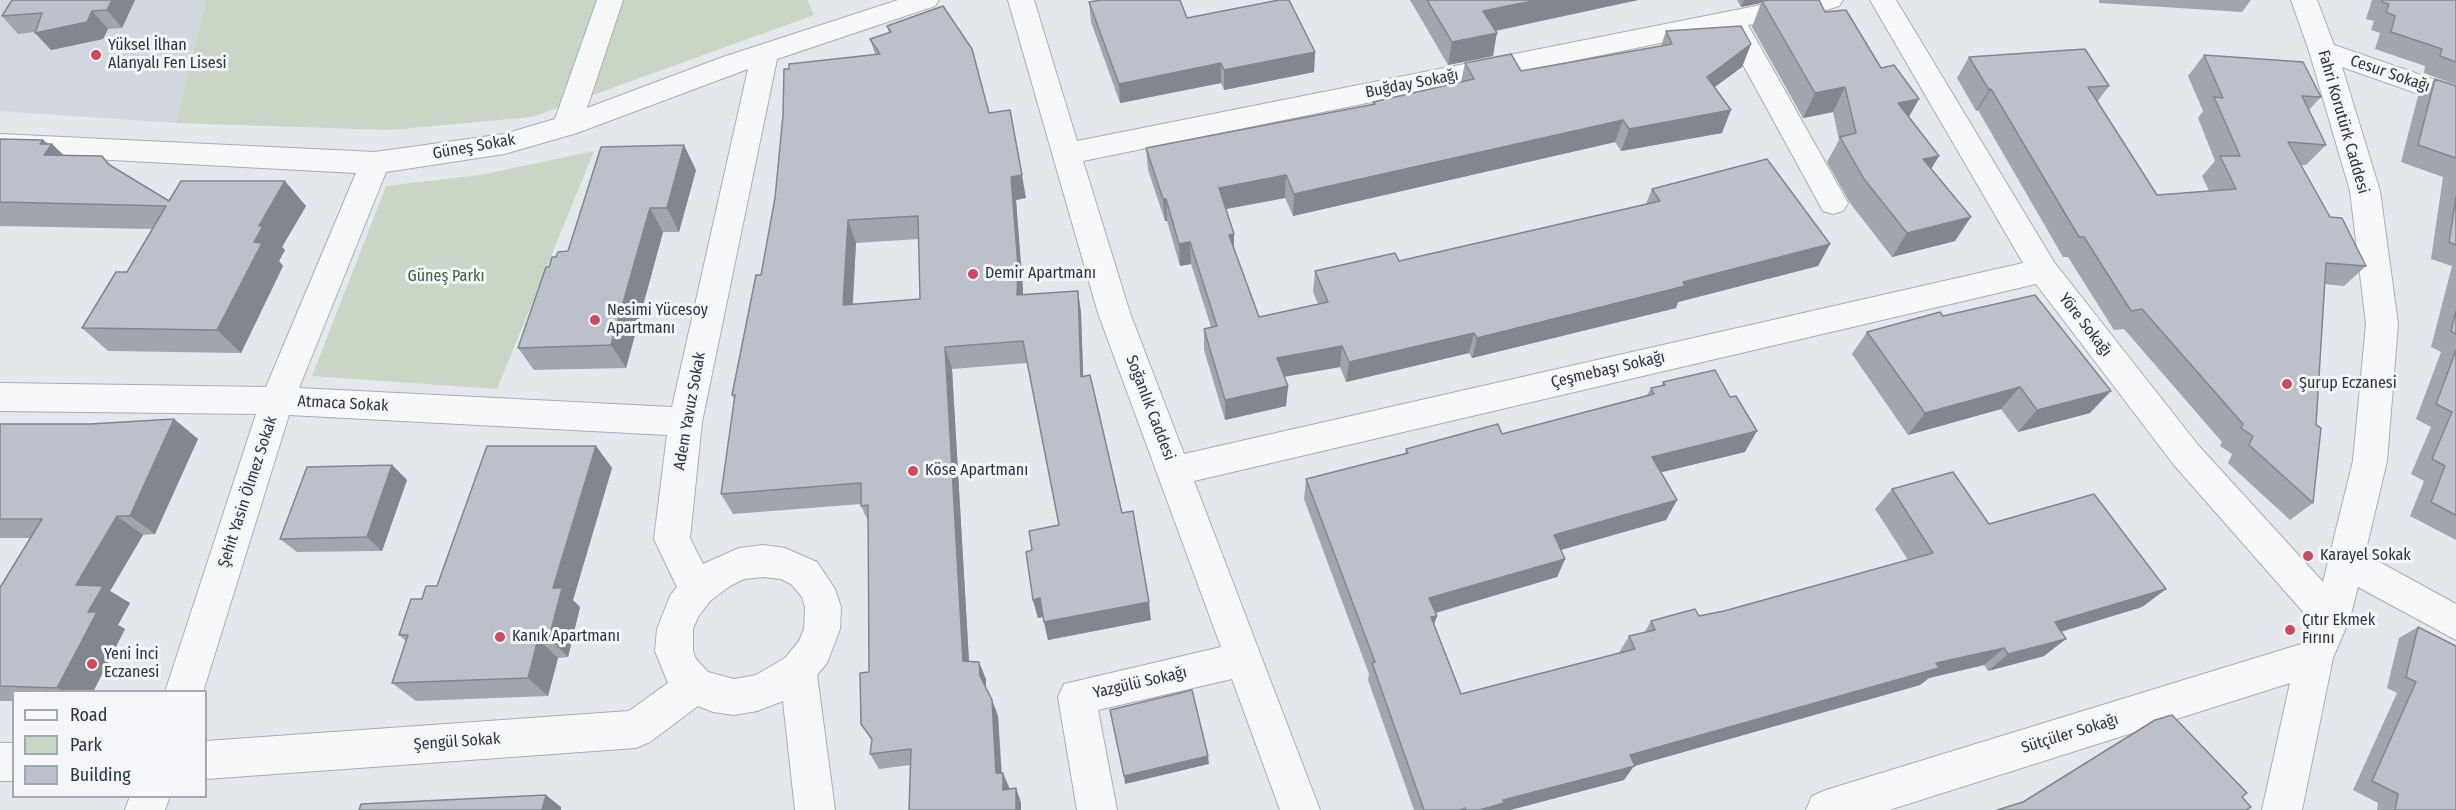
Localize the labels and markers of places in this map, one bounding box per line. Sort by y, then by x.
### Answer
place label: Yüksel İlhan Alanyalı Fen Lisesi [108,36,227,74]
marker: Yüksel İlhan Alanyalı Fen Lisesi [89,48,103,62]
place label: Demir Apartmanı [985,264,1096,284]
marker: Demir Apartmanı [966,267,980,281]
place label: Nesimi Yücesoy Apartmanı [607,301,708,339]
marker: Nesimi Yücesoy Apartmanı [588,313,602,327]
place label: Şurup Eczanesi [2299,374,2397,394]
marker: Şurup Eczanesi [2280,377,2294,391]
place label: Köse Apartmanı [925,461,1028,481]
marker: Köse Apartmanı [906,464,920,478]
place label: Karayel Sokak [2320,546,2411,566]
marker: Karayel Sokak [2301,549,2315,563]
place label: Çıtır Ekmek Fırını [2302,611,2375,649]
marker: Çıtır Ekmek Fırını [2283,623,2297,637]
place label: Kanık Apartmanı [512,627,620,647]
marker: Kanık Apartmanı [493,630,507,644]
place label: Yeni İnci Eczanesi [104,645,159,683]
marker: Yeni İnci Eczanesi [85,657,99,671]

